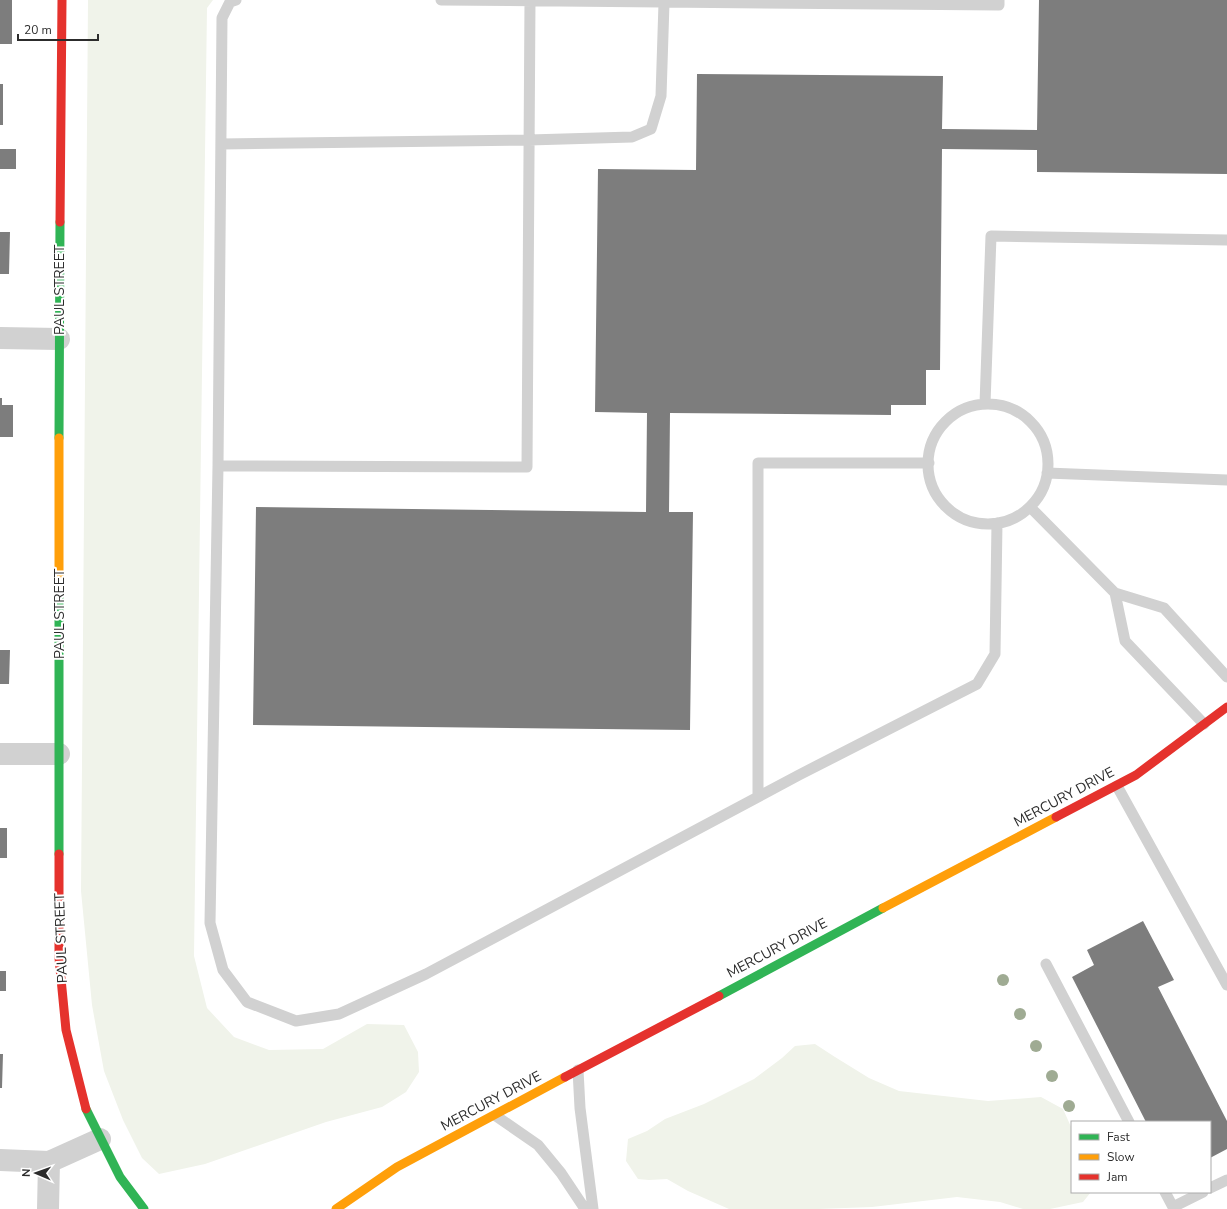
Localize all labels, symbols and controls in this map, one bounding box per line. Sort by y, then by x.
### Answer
scale bar [18,16,98,42]
text: 20 m [24,22,52,38]
street label: PAUL STREET [50,244,69,335]
street label: PAUL STREET [50,568,69,659]
street label: MERCURY DRIVE [1010,762,1118,832]
street label: PAUL STREET [50,892,72,983]
street label: MERCURY DRIVE [723,913,831,983]
street label: MERCURY DRIVE [437,1066,545,1136]
legend [1071,1121,1211,1193]
text: Fast [1107,1129,1130,1145]
text: Slow [1107,1149,1135,1165]
north arrow [16,1153,56,1193]
text: N [19,1168,34,1177]
text: Jam [1106,1169,1128,1185]

